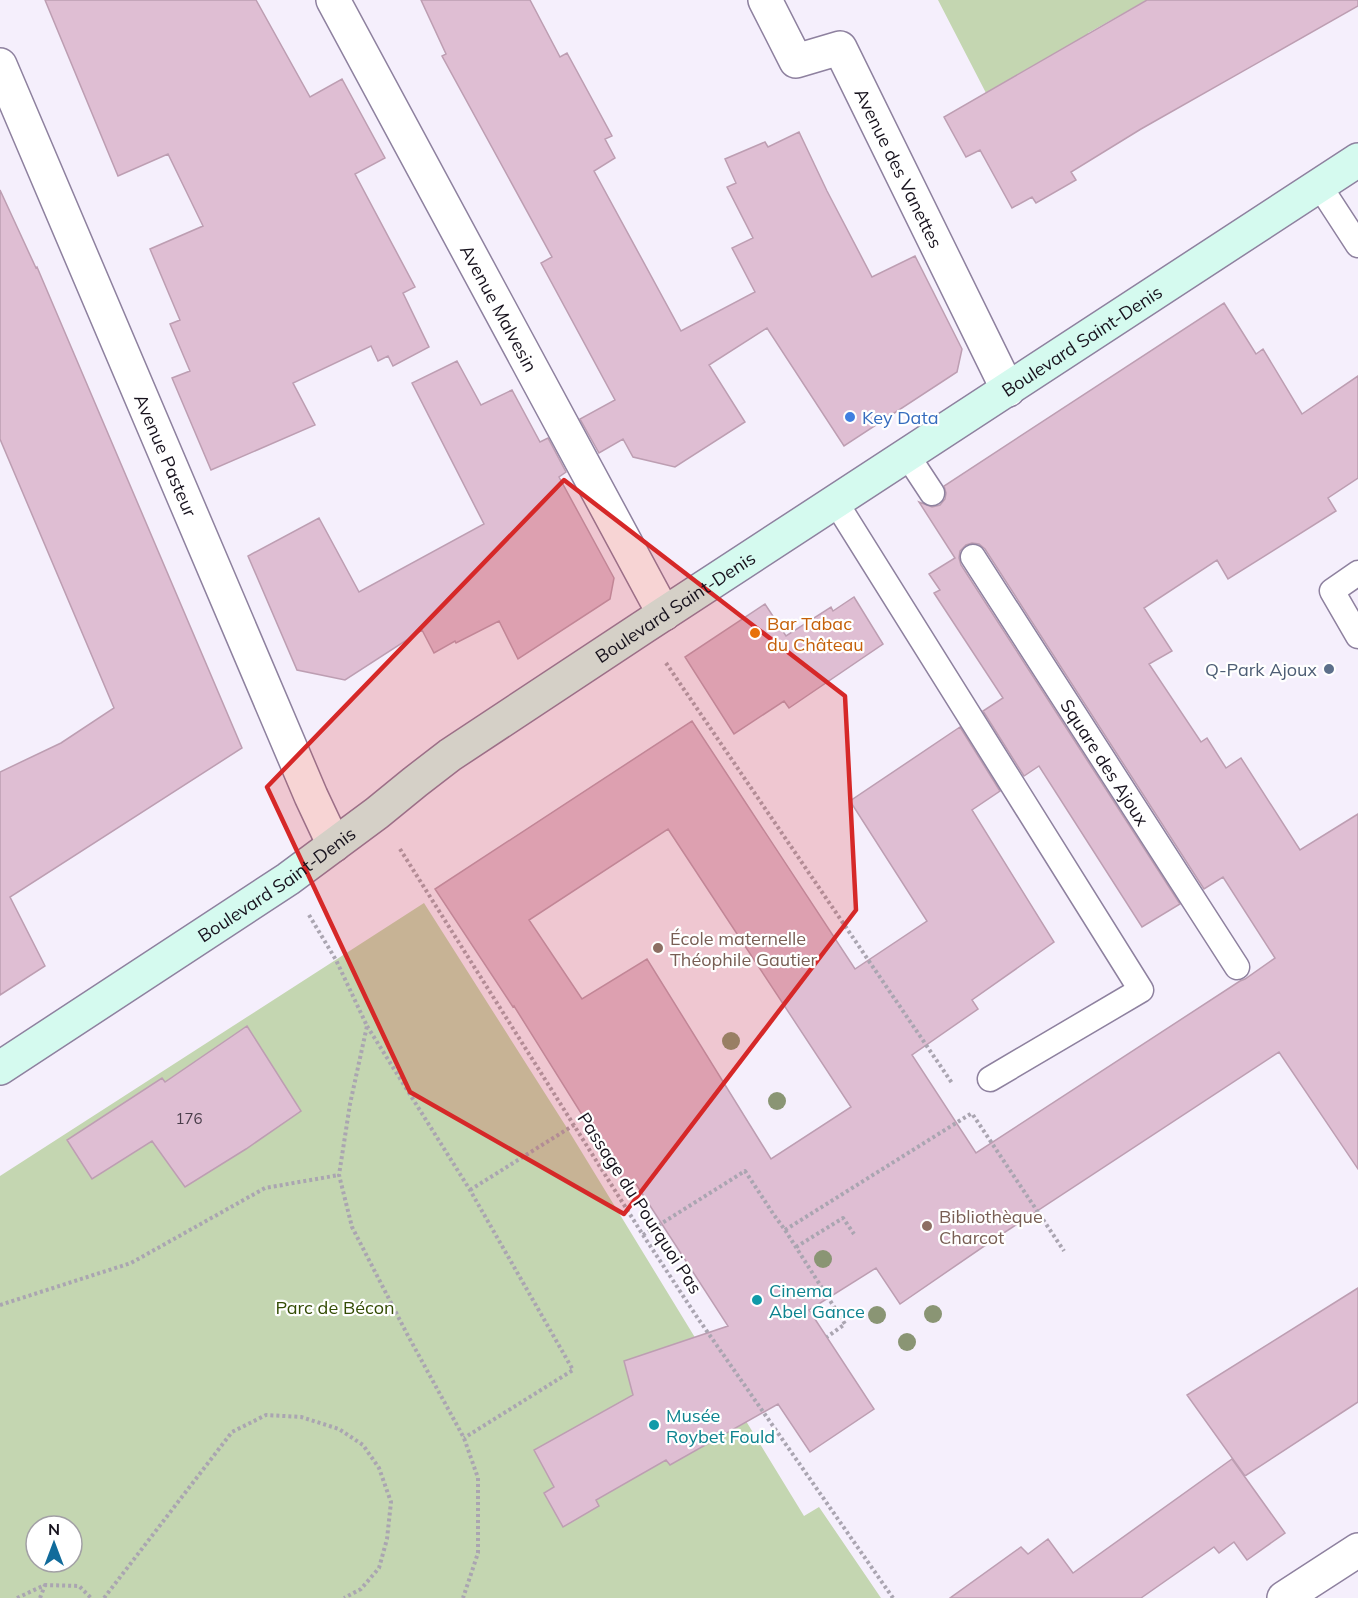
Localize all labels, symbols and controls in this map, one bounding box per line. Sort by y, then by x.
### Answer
street label: Avenue des Vanettes [850,84,948,252]
street label: Avenue Malvesin [455,241,543,376]
street label: Boulevard Saint-Denis [997,280,1166,401]
street label: Avenue Pasteur [130,390,202,521]
place label: Key Data [862,406,939,429]
marker: Key Data [843,410,857,424]
street label: Boulevard Saint-Denis [590,546,759,667]
place label: Bar Tabac du Château [767,612,864,656]
marker: Bar Tabac du Château [748,626,762,640]
place label: Q-Park Ajoux [1205,658,1317,681]
marker: Q-Park Ajoux [1322,662,1336,676]
street label: Square des Ajoux [1056,694,1155,830]
street label: Boulevard Saint-Denis [193,822,360,947]
place label: École maternelle Théophile Gautier [670,927,818,971]
marker: École maternelle Théophile Gautier [651,941,665,955]
street label: Passage du Pourquoi Pas [573,1108,707,1298]
house number: 176 [175,1109,203,1128]
place label: Bibliothèque Charcot [939,1205,1043,1249]
marker: Bibliothèque Charcot [920,1219,934,1233]
place label: Cinema Abel Gance [769,1279,865,1323]
marker: Cinema Abel Gance [750,1293,764,1307]
park label: Parc de Bécon [276,1296,395,1319]
place label: Musée Roybet Fould [666,1404,775,1448]
marker: Musée Roybet Fould [647,1418,661,1432]
north arrow [24,1514,84,1574]
text: N [48,1519,60,1539]

